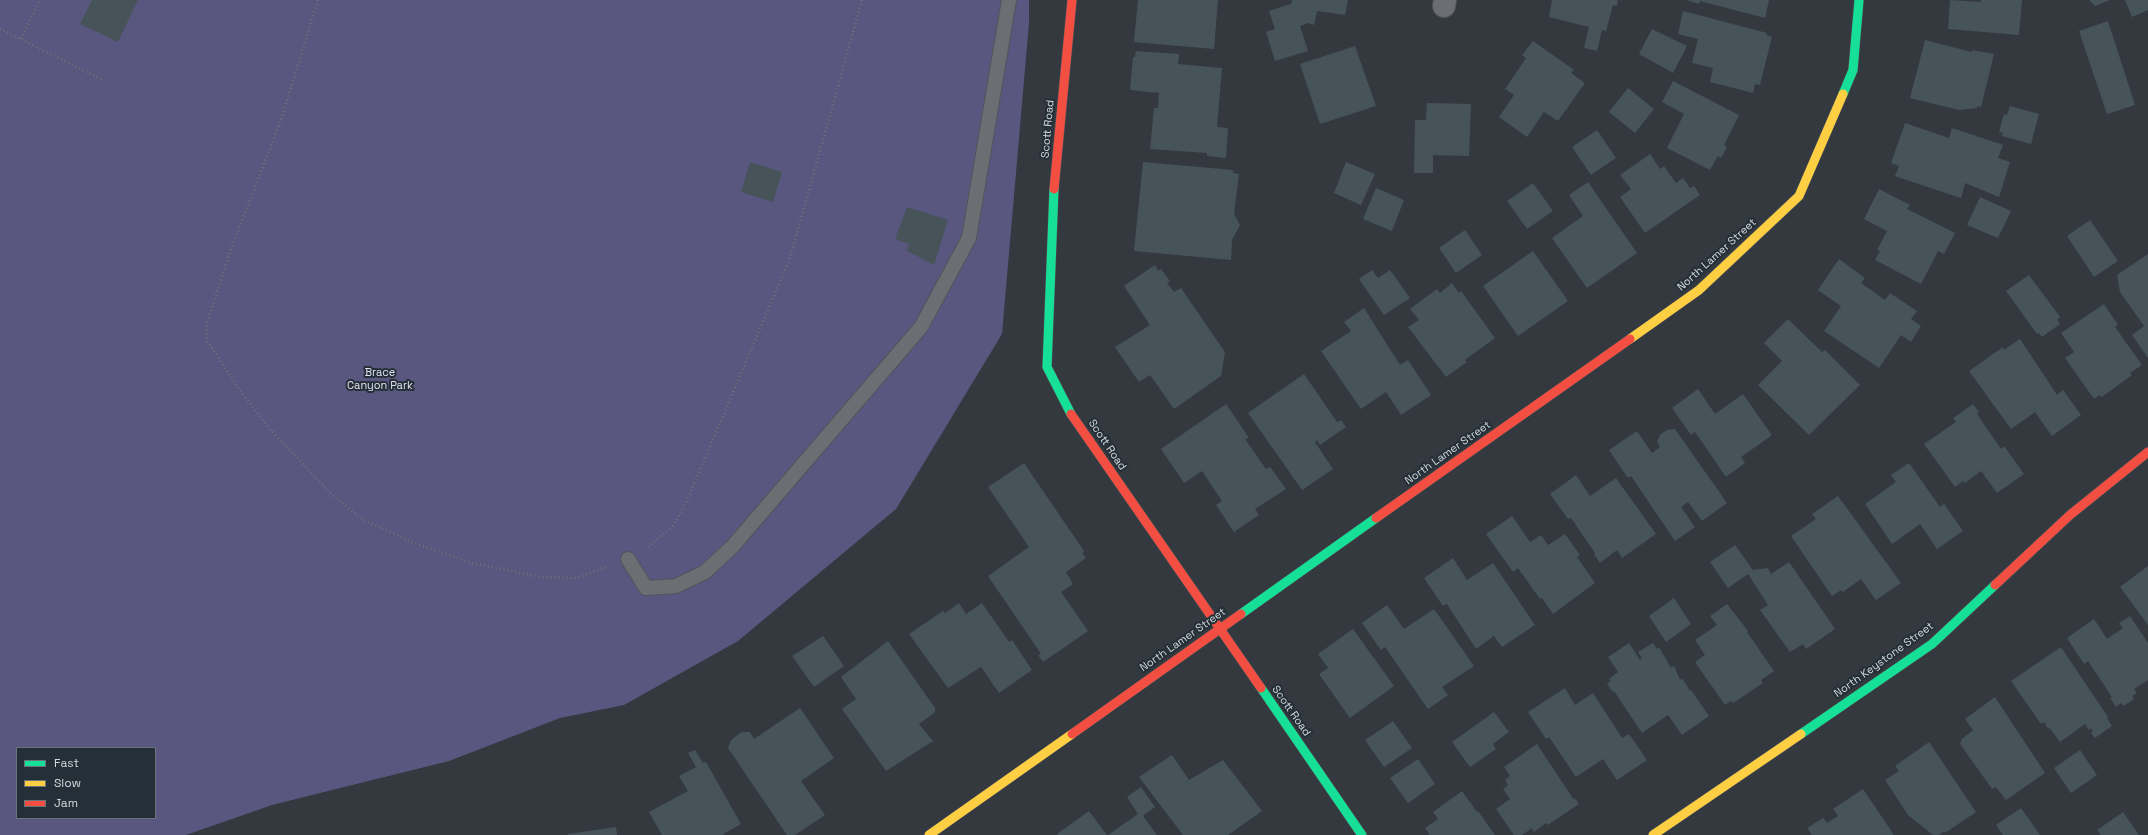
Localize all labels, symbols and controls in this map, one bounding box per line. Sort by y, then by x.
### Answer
street label: Scott Road [1039,99,1057,159]
street label: North Lamer Street [1675,216,1759,294]
park label: Brace Canyon Park [347,366,413,392]
street label: Scott Road [1085,417,1129,473]
street label: North Lamer Street [1403,418,1493,488]
street label: North Lamer Street [1138,605,1228,675]
street label: North Keystone Street [1832,619,1936,701]
street label: Scott Road [1269,683,1313,739]
legend [16,747,156,819]
text: Fast [54,755,79,771]
text: Slow [54,775,81,791]
text: Jam [54,795,78,811]

